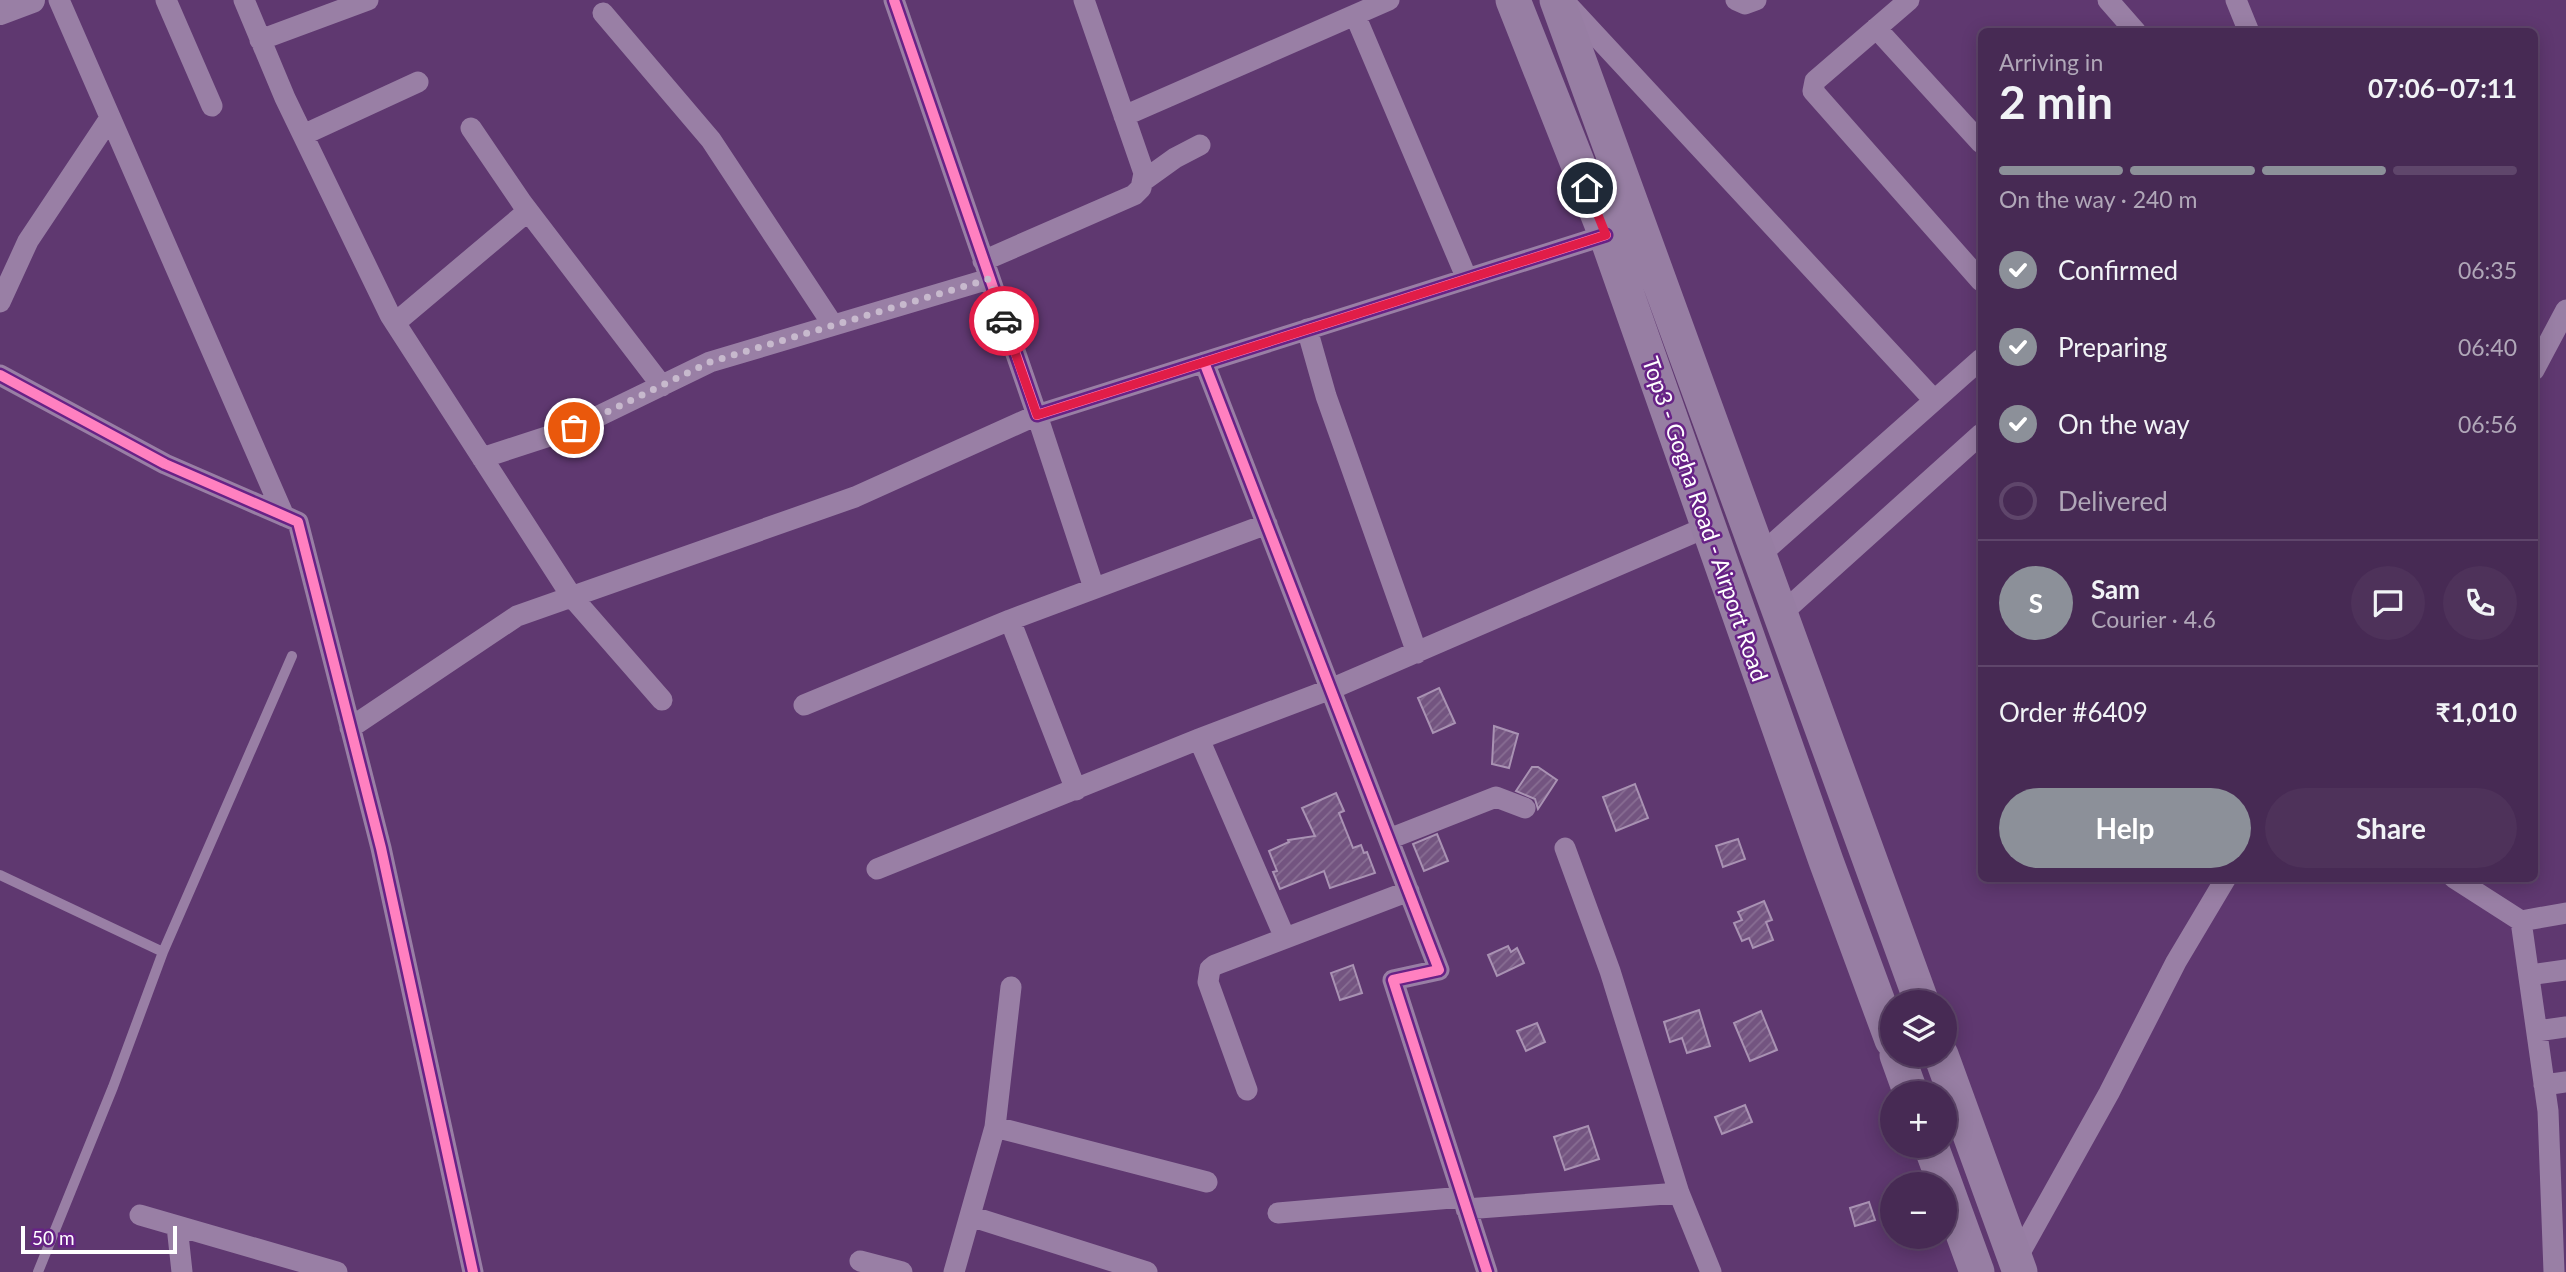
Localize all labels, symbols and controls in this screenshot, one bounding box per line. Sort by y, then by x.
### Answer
text: Arriving in [1999,48,2103,76]
text: 07:06–07:11 [2368,72,2517,104]
text: 2 min [1999,74,2113,129]
pin [1557,158,1617,218]
icon: home [1568,169,1606,207]
text: On the way · 240 m [1999,185,2198,213]
icon: check [1999,251,2037,289]
text: Confirmed [2058,254,2178,286]
text: 06:35 [2458,256,2517,284]
courier [969,286,1039,356]
icon: car [985,302,1023,340]
icon: check [1999,328,2037,366]
text: Preparing [2058,331,2167,363]
text: 06:40 [2458,333,2517,361]
street label: Top3 - Gogha Road - Airport Road [1637,353,1775,685]
pin [544,398,604,458]
icon: check [1999,405,2037,443]
text: On the way [2058,408,2190,440]
icon: bag [555,409,593,447]
text: 06:56 [2458,410,2517,438]
text: Delivered [2058,485,2168,517]
button: chat [2351,566,2425,640]
button: phone [2443,566,2517,640]
text: Sam [2091,573,2140,605]
text: S [2029,587,2043,619]
text: Courier · 4.6 [2091,605,2216,633]
text: Order #6409 [1999,696,2148,728]
text: ₹1,010 [2436,696,2517,728]
button: Help [1999,788,2251,868]
button: Share [2265,788,2517,868]
map controls [1880,990,1957,1249]
button: layers [1880,990,1957,1067]
button: + [1880,1081,1957,1158]
button: − [1880,1172,1957,1249]
scale bar [21,1223,177,1255]
text: 50 m [32,1226,75,1249]

